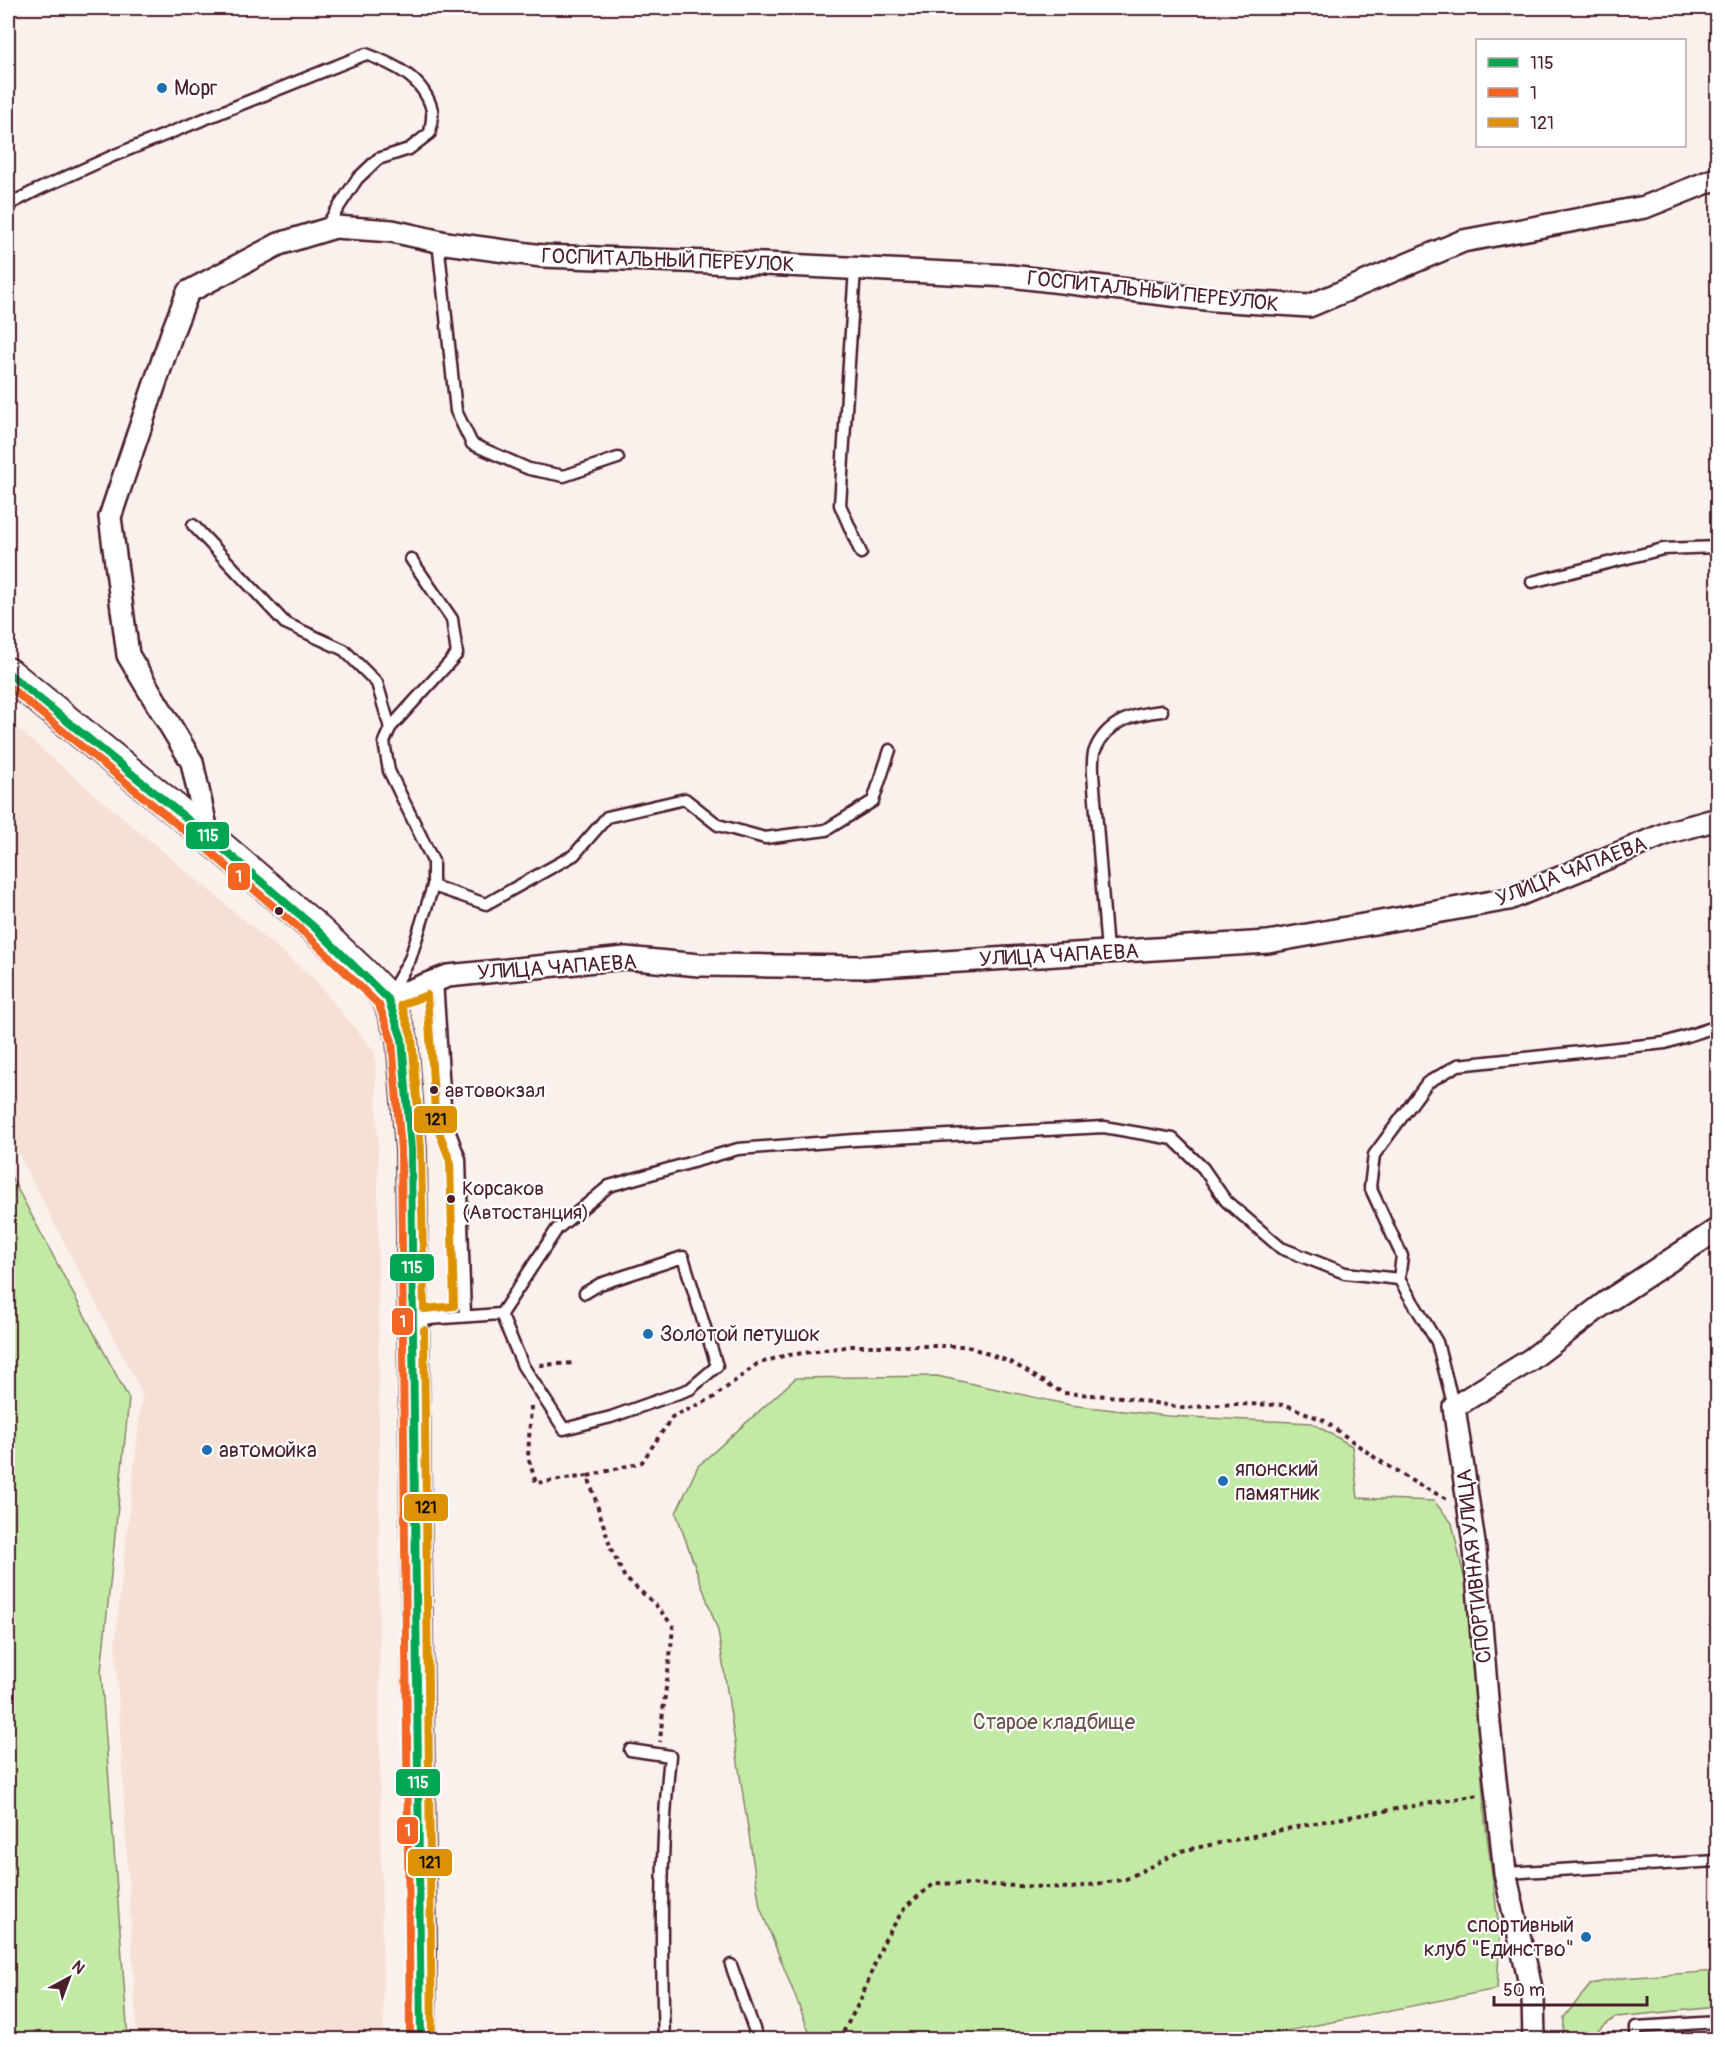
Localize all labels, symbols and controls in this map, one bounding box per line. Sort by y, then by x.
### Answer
legend [1476,39,1686,147]
text: 115 [1530,52,1554,75]
place label: Морг [174,75,217,102]
marker: Морг [155,81,169,95]
text: 1 [1530,82,1537,105]
text: 121 [1530,112,1554,135]
street label: ГОСПИТАЛЬНЫЙ ПЕРЕУЛОК [541,243,795,278]
street label: ГОСПИТАЛЬНЫЙ ПЕРЕУЛОК [1026,265,1280,318]
line badge: 115 [185,821,230,850]
text: 115 [197,826,219,846]
street label: УЛИЦА ЧАПАЕВА [1492,830,1651,913]
line badge: 1 [227,862,251,891]
text: 1 [236,867,242,887]
unlabelled marker [273,905,285,917]
street label: УЛИЦА ЧАПАЕВА [979,938,1140,973]
street label: УЛИЦА ЧАПАЕВА [476,948,638,987]
place label: автовокзал [445,1078,545,1103]
marker: автовокзал [428,1084,440,1096]
line badge: 121 [413,1105,458,1134]
text: 121 [425,1110,447,1130]
place label: Корсаков (Автостанция) [462,1176,589,1225]
marker: Корсаков (Автостанция) [445,1193,457,1205]
line badge: 115 [389,1253,435,1282]
text: 115 [401,1258,423,1278]
line badge: 1 [391,1307,414,1336]
text: 1 [400,1312,406,1332]
place label: Золотой петушок [660,1321,820,1348]
marker: Золотой петушок [641,1327,655,1341]
place label: автомойка [219,1437,317,1464]
marker: автомойка [200,1443,214,1457]
place label: японский памятник [1235,1456,1321,1507]
street label: СПОРТИВНАЯ УЛИЦА [1451,1467,1498,1665]
marker: японский памятник [1216,1474,1230,1488]
line badge: 121 [403,1493,449,1522]
text: 121 [415,1498,437,1518]
park label: Старое кладбище [973,1709,1136,1736]
line badge: 115 [395,1768,441,1797]
text: 115 [407,1773,429,1793]
line badge: 1 [396,1816,419,1845]
text: 1 [405,1821,411,1841]
line badge: 121 [407,1848,453,1877]
text: 121 [419,1853,441,1873]
place label: спортивный клуб "Единство" [1424,1912,1574,1963]
marker: спортивный клуб "Единство" [1579,1930,1593,1944]
north arrow [39,1948,99,2008]
text: N [68,1956,89,1979]
scale bar [1494,1969,1647,2007]
text: 50 m [1503,1979,1545,2002]

